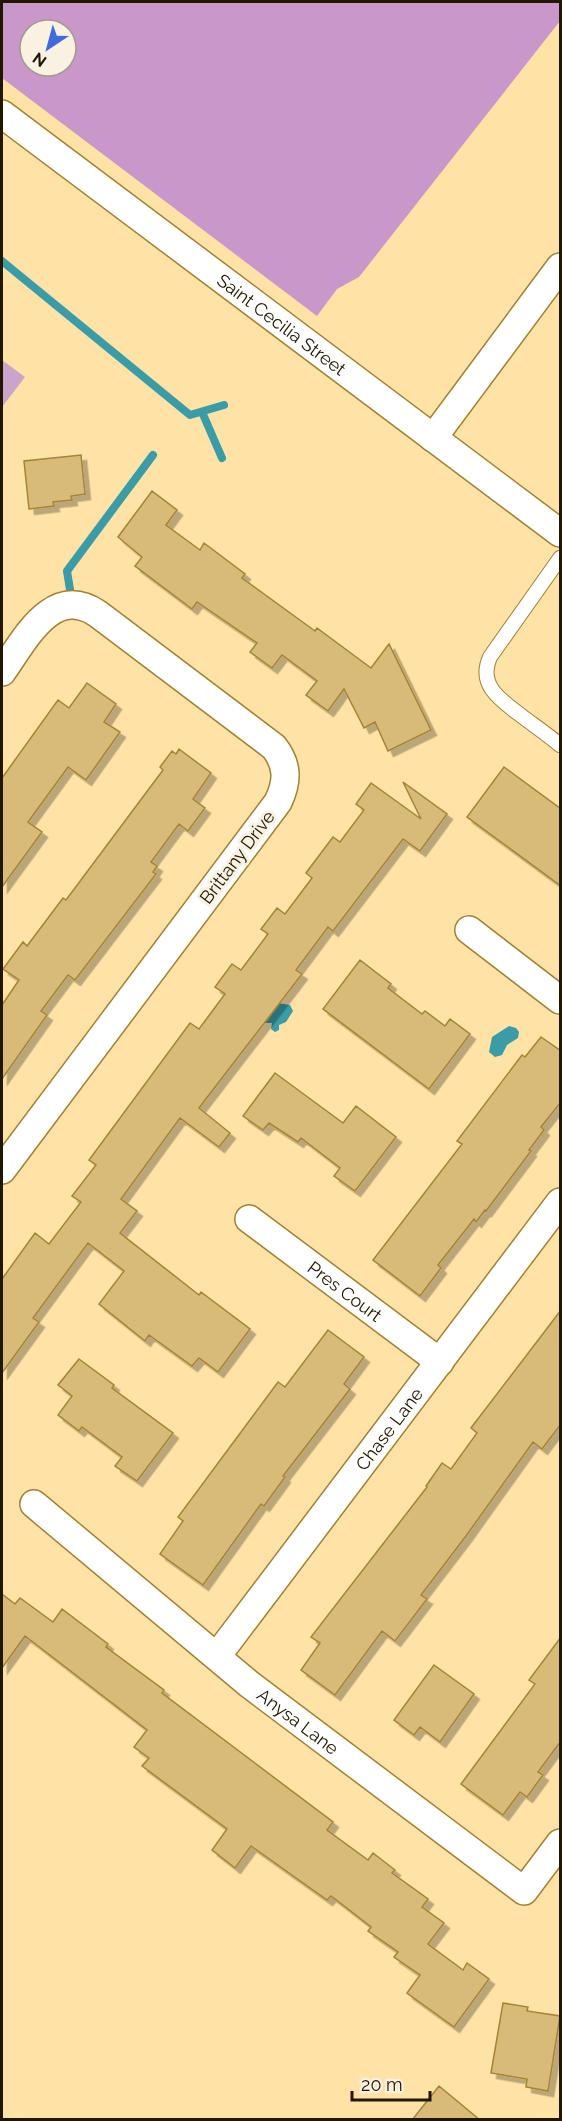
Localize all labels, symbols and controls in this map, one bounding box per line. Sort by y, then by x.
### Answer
north arrow [18,18,78,78]
text: N [29,48,50,71]
street label: Saint Cecilia Street [213,269,350,379]
street label: Brittany Drive [195,806,279,908]
street label: Pres Court [304,1256,386,1325]
street label: Chase Lane [351,1383,427,1474]
street label: Anysa Lane [253,1684,343,1759]
scale bar [352,2064,430,2102]
text: 20 m [361,2074,403,2095]

